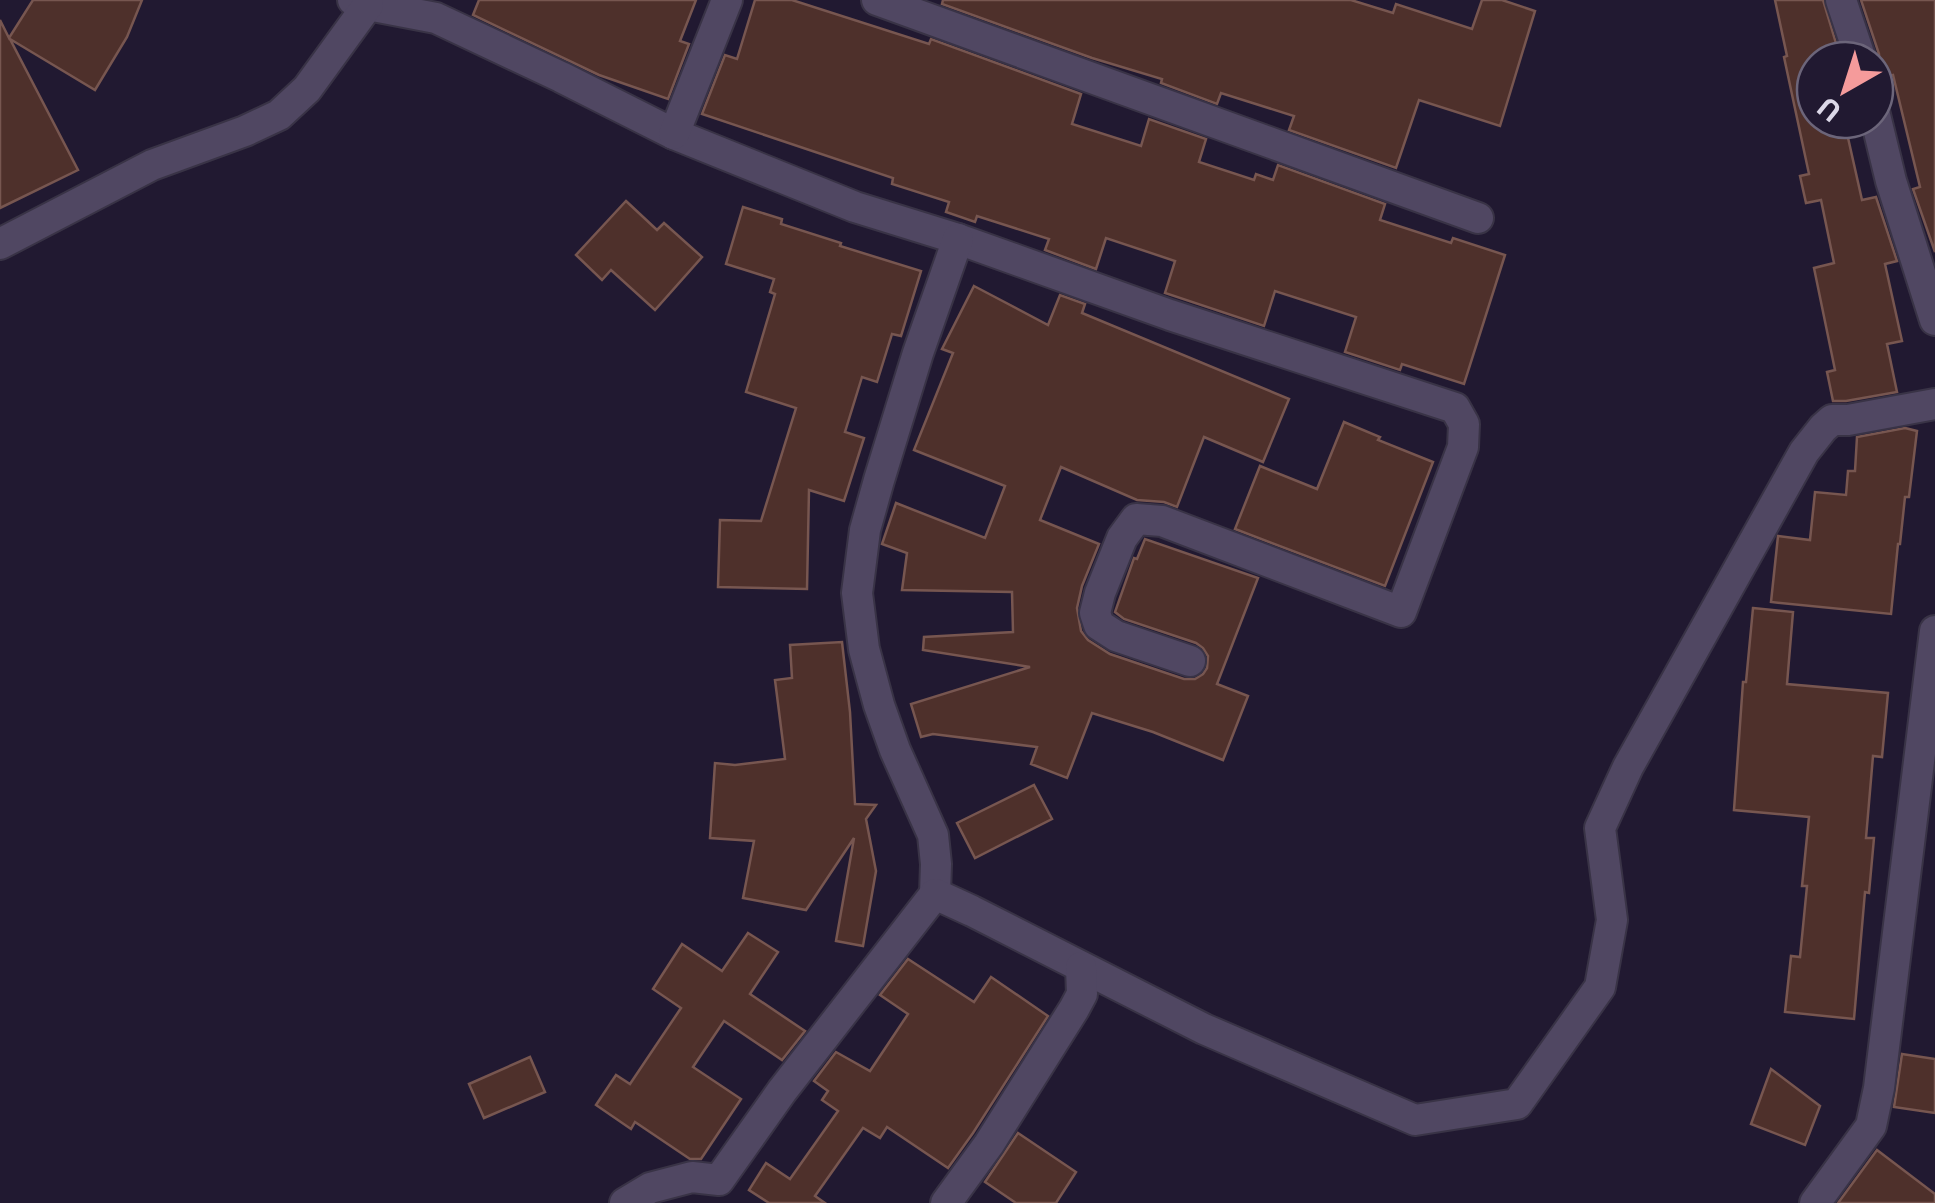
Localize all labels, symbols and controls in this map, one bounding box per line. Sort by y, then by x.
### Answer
north arrow [1795,40,1895,140]
text: U [1808,89,1849,132]

